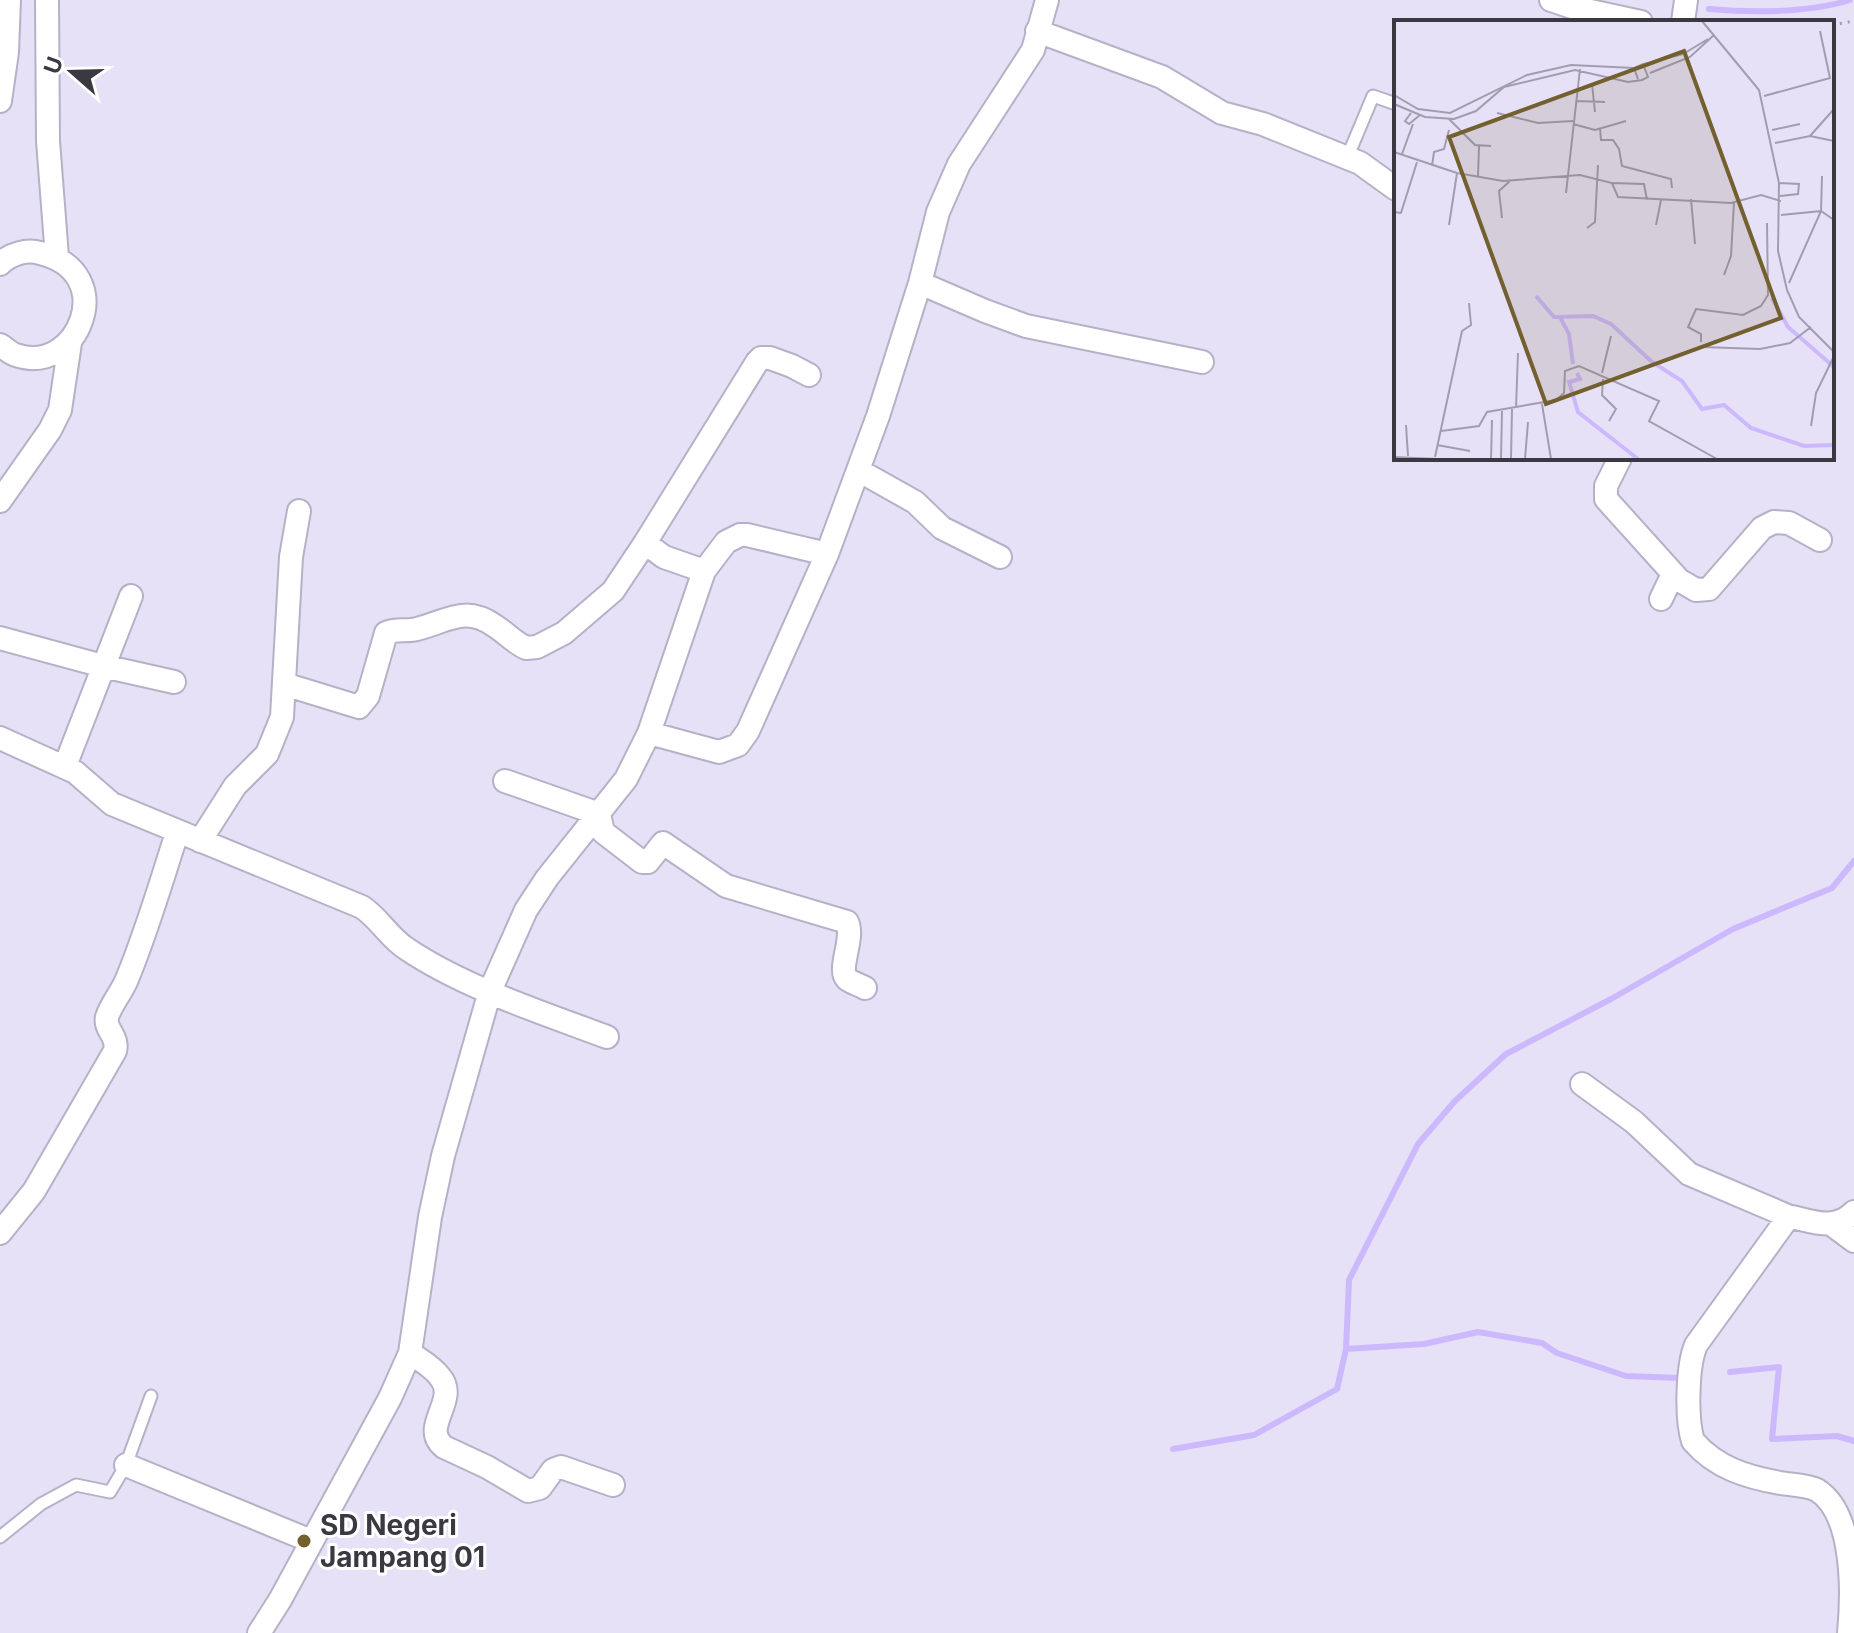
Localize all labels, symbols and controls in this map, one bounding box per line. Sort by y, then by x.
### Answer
inset map [1394,20,1834,460]
north arrow [32,32,112,112]
text: U [38,53,68,77]
place label: SD Negeri Jampang 01 [320,1508,485,1574]
marker: SD Negeri Jampang 01 [295,1532,313,1550]

